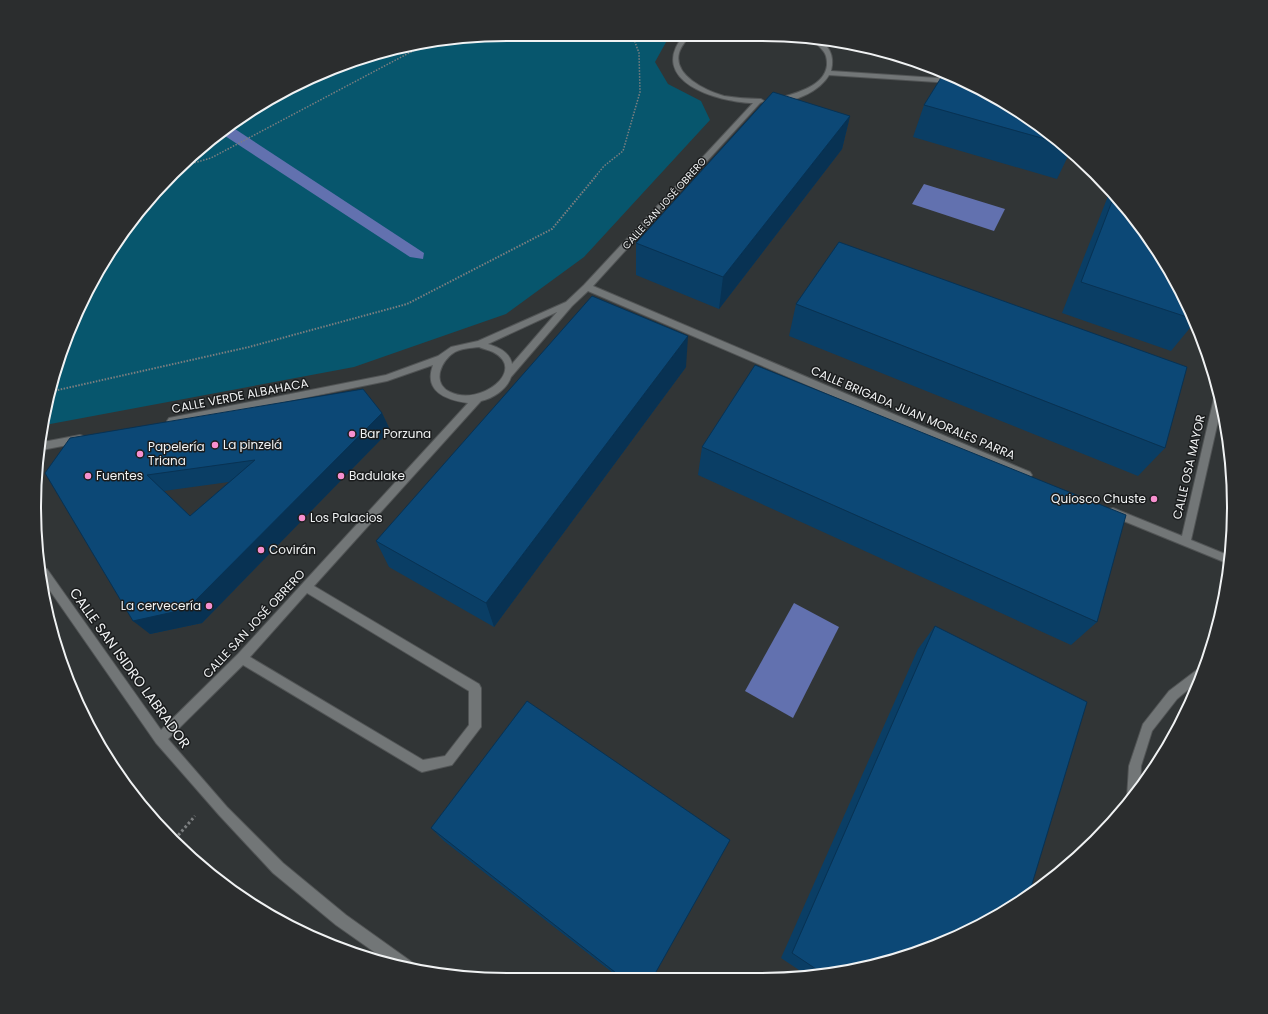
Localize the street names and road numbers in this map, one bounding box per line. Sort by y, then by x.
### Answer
street label: CALLE SAN JOSÉ OBRERO [619,154,710,253]
street label: CALLE BRIGADA JUAN MORALES PARRA [808,362,1018,463]
street label: CALLE VERDE ALBAHACA [170,374,310,417]
street label: CALLE OSA MAYOR [1168,413,1209,521]
street label: CALLE SAN JOSÉ OBRERO [199,566,309,682]
street label: CALLE SAN ISIDRO LABRADOR [65,584,195,752]

